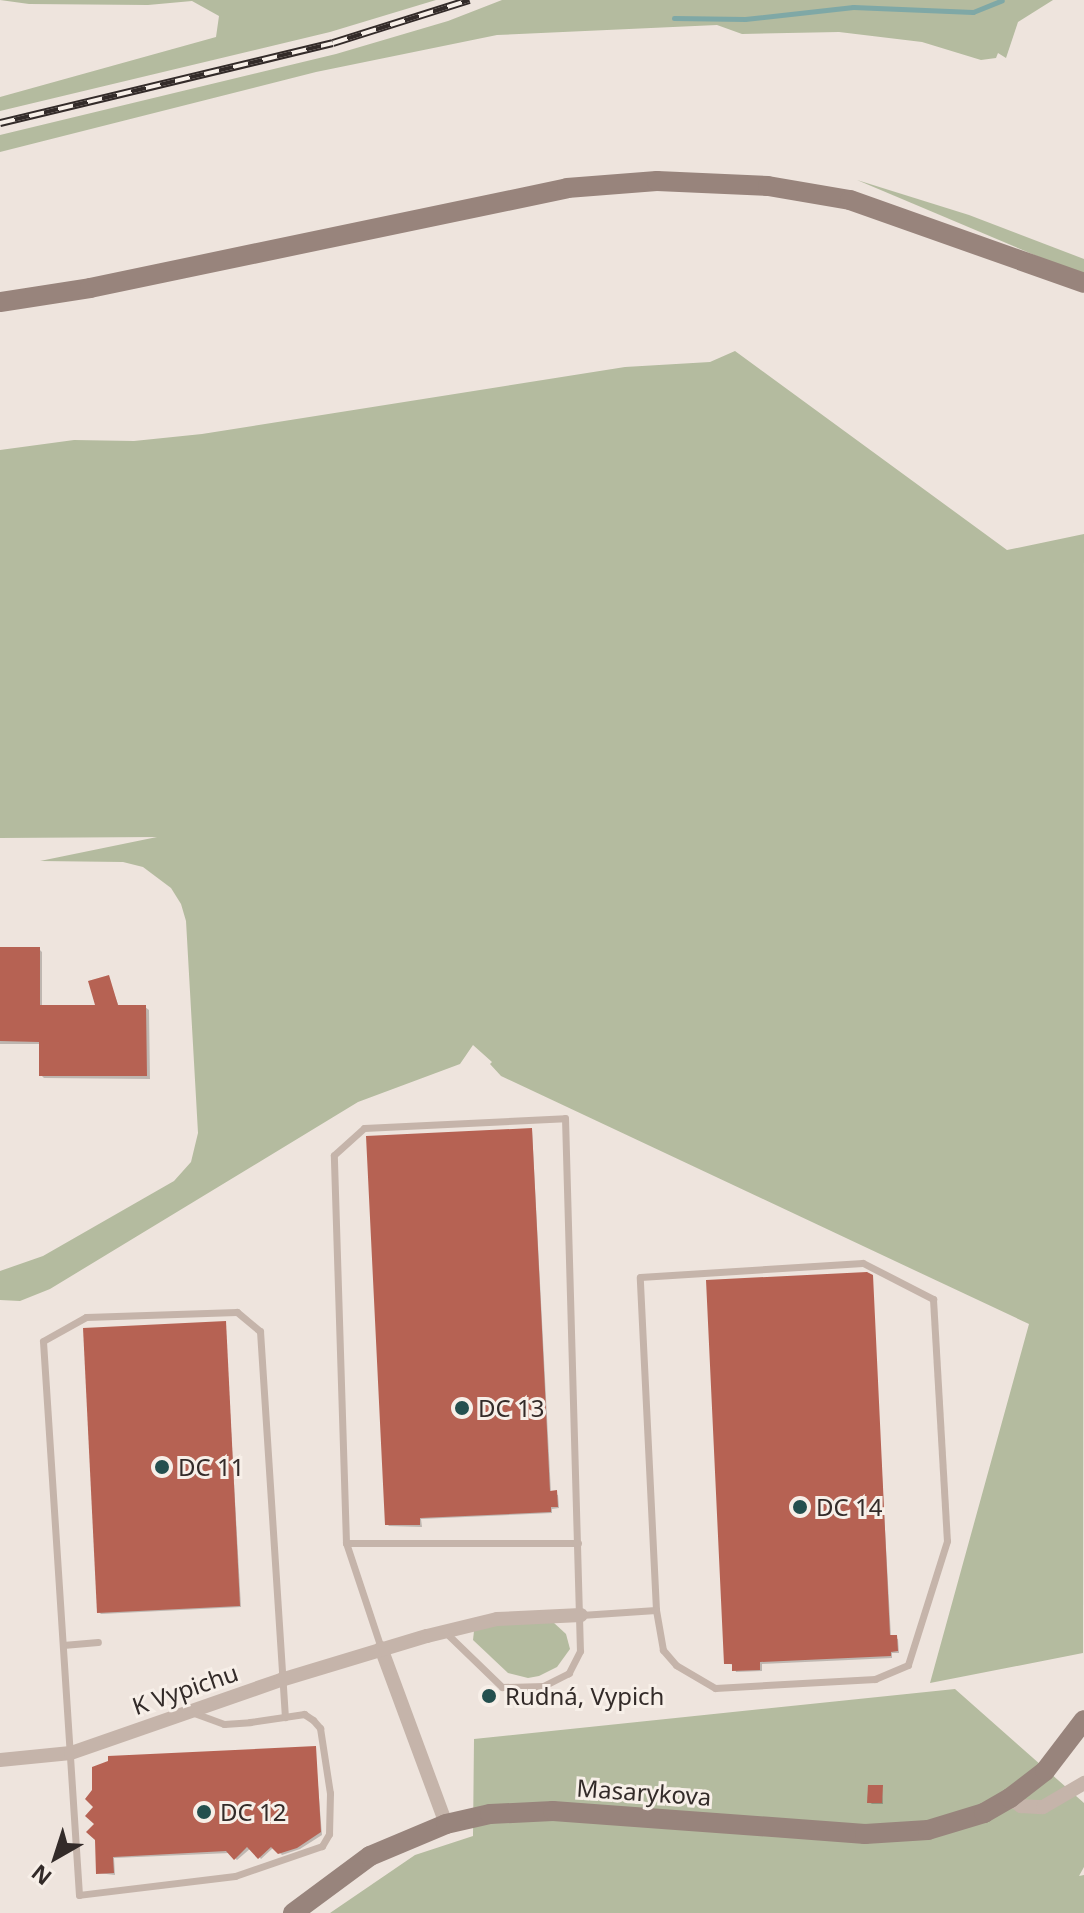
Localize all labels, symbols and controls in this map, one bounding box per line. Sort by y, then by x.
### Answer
place label: DC 13 [478,1394,544,1422]
marker: DC 13 [453,1399,471,1417]
place label: DC 11 [178,1453,244,1481]
marker: DC 11 [153,1458,171,1476]
place label: DC 14 [816,1493,882,1521]
marker: DC 14 [791,1498,809,1516]
street label: K Vypichu [128,1657,242,1721]
place label: Rudná, Vypich [505,1682,664,1710]
marker: Rudná, Vypich [480,1687,498,1705]
street label: Masarykova [576,1773,712,1811]
place label: DC 12 [220,1798,286,1826]
marker: DC 12 [195,1803,213,1821]
north arrow [16,1817,96,1897]
text: N [25,1858,57,1893]

